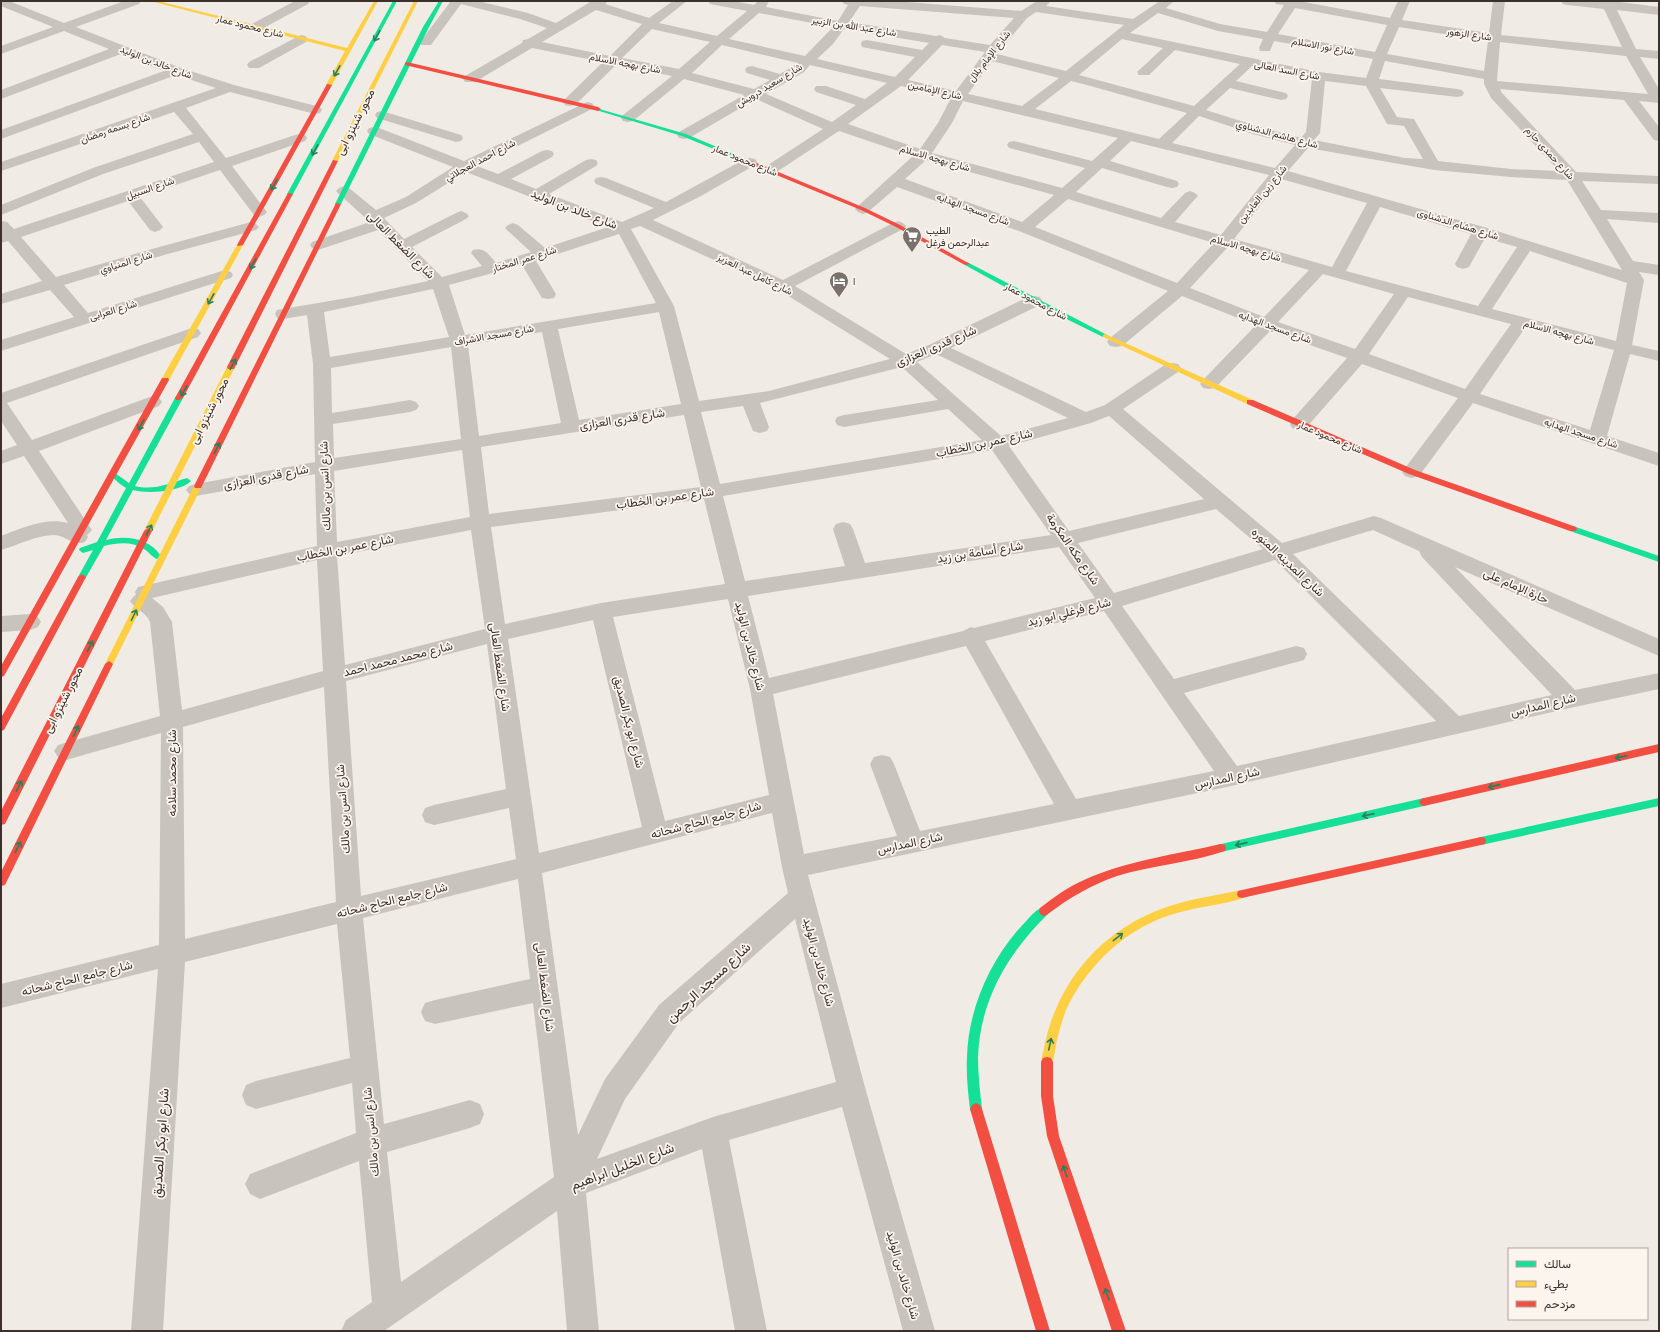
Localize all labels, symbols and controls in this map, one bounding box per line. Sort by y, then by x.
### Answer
street label: شارع محمود عمار [214,12,285,41]
street label: شارع عبد الله بن الزبير [810,14,897,39]
street label: شارع الزهور [1445,25,1492,44]
street label: شارع الإمام بلال [966,28,1013,84]
one-way arrow [373,30,381,42]
street label: شارع نور الاسلام [1291,35,1355,58]
street label: شارع خالد بن الوليد [118,43,194,82]
street label: شارع بهجه الاسلام [588,51,662,76]
street label: شارع السد العالى [1253,58,1321,83]
street label: شارع سعيد درويش [734,61,805,110]
one-way arrow [332,65,340,77]
street label: شارع الإمامين [907,78,963,103]
street label: محور شينزو ابى [332,87,379,158]
street label: شارع بسمه رمضان [79,111,152,146]
street label: شارع هاشم الدشناوي [1234,118,1319,153]
street label: شارع حمدى حازم [1523,124,1577,182]
street label: شارع احمد العجلاتي [443,137,519,186]
street label: شارع محمود عمار [710,142,779,179]
street label: شارع بهجه الاسلام [898,143,971,174]
one-way arrow [311,144,318,156]
street label: شارع زين العابدين [1235,163,1290,226]
street label: شارع السبيل [124,175,176,202]
one-way arrow [270,179,277,191]
street label: شارع خالد بن الوليد [528,186,619,234]
street label: شارع مسجد الهدايه [935,191,1011,228]
street label: شارع هشام الدشناوى [1416,206,1500,243]
street label: شارع الضغط العالى [363,208,438,283]
supermarket icon: الطيب عبدالرحمن فرغل [901,225,923,253]
place label: الطيب عبدالرحمن فرغل [926,225,990,249]
street label: شارع بهجه الاسلام [1209,233,1282,264]
street label: شارع عمر المختار [489,244,558,275]
street label: شارع المنياوي [98,249,155,278]
street label: شارع كامل عبد العزيز [714,251,794,298]
one-way arrow [249,258,256,270]
hotel icon: ا [828,270,850,298]
place label: ا [853,276,855,287]
street label: شارع محمود عمار [1002,280,1069,323]
one-way arrow [207,293,215,305]
street label: شارع العرابى [88,298,139,323]
street label: شارع مسجد الهدايه [1237,309,1313,346]
street label: شارع بهجه الاسلام [1522,317,1596,348]
street label: شارع مسجد الاشراف [453,323,535,348]
street label: شارع قدرى العزازى [894,323,979,371]
one-way arrow [230,358,237,370]
street label: محور شينزو ابى [186,376,233,447]
one-way arrow [180,384,187,396]
street label: شارع قدرى العزازى [578,405,666,435]
street label: شارع مسجد الهدايه [1543,416,1619,451]
street label: شارع محمود عمار [1295,418,1364,456]
one-way arrow [136,419,144,431]
street label: شارع عمر بن الخطاب [934,426,1034,462]
street label: شارع انس بن مالك [316,441,336,531]
one-way arrow [214,442,221,454]
street label: شارع قدرى العزازى [222,462,310,494]
street label: شارع عمر بن الخطاب [615,484,715,514]
street label: شارع مكه المكرمة [1042,511,1103,589]
one-way arrow [146,524,153,536]
street label: شارع المدينه المنوره [1247,525,1327,601]
street label: شارع عمر بن الخطاب [295,532,395,566]
street label: شارع أسامة بن زيد [936,538,1024,568]
street label: حارة الإمام على [1481,565,1551,607]
street label: شارع فرغلي ابو زيد [1026,595,1113,632]
street label: شارع خالد بن الوليد [730,600,768,693]
one-way arrow [131,609,138,621]
street label: شارع الضغط العالى [485,622,513,713]
street label: شارع محمد محمد احمد [342,639,455,681]
one-way arrow [87,640,95,652]
street label: محور شينزو ابى [40,665,87,736]
street label: شارع ابو بكر الصديق [609,675,647,770]
street label: شارع المدارس [1509,691,1577,721]
one-way arrow [73,725,80,737]
street label: شارع محمد سلامه [165,730,181,816]
one-way arrow [1615,753,1628,761]
street label: شارع انس بن مالك [333,764,355,854]
street label: شارع المدارس [1193,764,1261,794]
one-way arrow [16,781,23,793]
one-way arrow [1488,782,1501,790]
street label: شارع جامع الحاج شحاته [649,799,763,843]
one-way arrow [1361,811,1374,819]
street label: شارع المدارس [876,829,944,859]
one-way arrow [1235,840,1248,848]
one-way arrow [15,842,22,854]
street label: شارع جامع الحاج شحاته [335,879,449,922]
street label: شارع خالد بن الوليد [798,916,838,1008]
one-way arrow [1113,933,1124,941]
street label: شارع مسجد الرحمن [662,939,756,1028]
street label: شارع الضغط العالى [531,942,557,1033]
street label: شارع جامع الحاج شحاته [20,957,134,1000]
one-way arrow [1047,1038,1055,1051]
street label: شارع انس بن مالك [360,1087,384,1177]
street label: شارع ابو بكر الصديق [148,1088,175,1199]
street label: شارع الخليل ابراهيم [568,1139,677,1196]
one-way arrow [1061,1165,1068,1178]
street label: شارع خالد بن الوليد [882,1229,922,1321]
legend [1508,1248,1648,1320]
text: سالك [1544,1257,1571,1271]
text: بطيء [1544,1277,1568,1294]
one-way arrow [1102,1288,1110,1300]
text: مزدحم [1544,1297,1575,1312]

